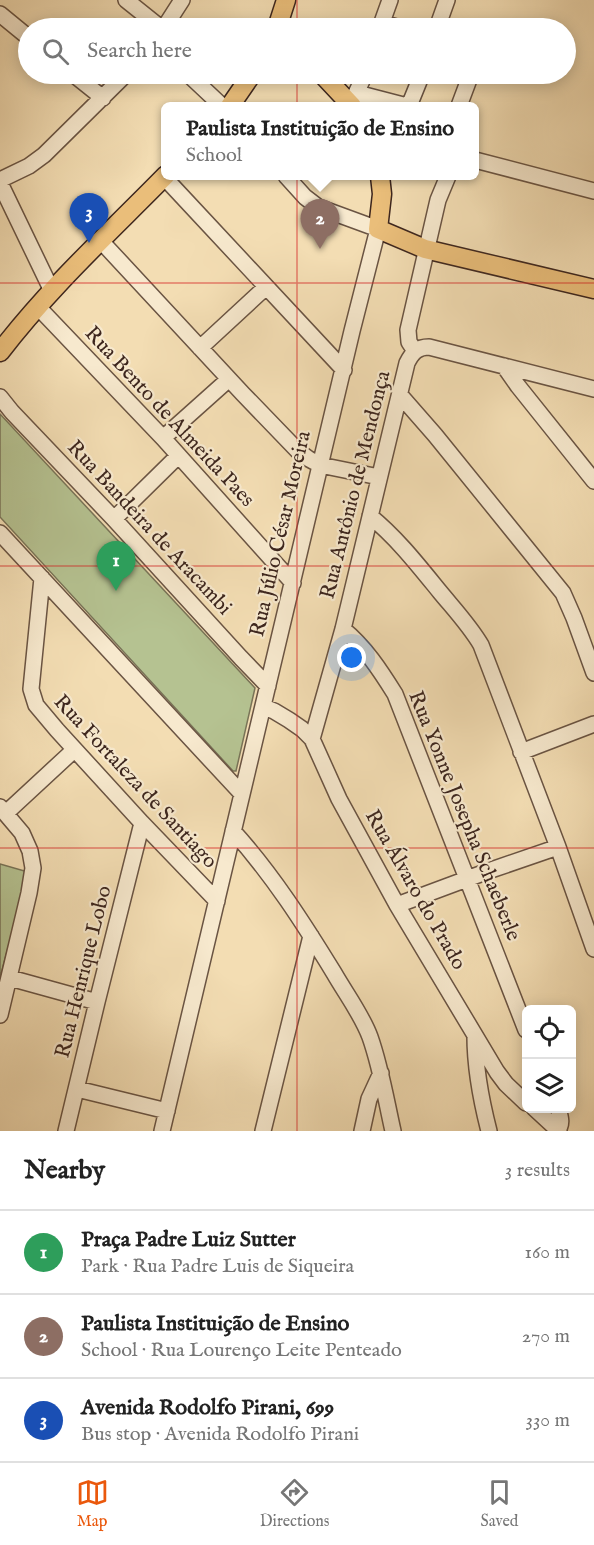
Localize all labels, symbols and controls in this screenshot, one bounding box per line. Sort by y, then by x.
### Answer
search box [18,18,576,84]
icon: search [39,35,72,68]
text: Search here [87,37,192,65]
popup [161,102,479,180]
text: Paulista Instituição de Ensino [186,115,454,143]
text: School [186,143,242,168]
pin: 3 [70,194,109,243]
pin: 2 [300,200,340,249]
street label: Rua Bento de Almeida Paes [78,321,260,513]
street label: Rua Antônio de Mendonça [315,367,398,602]
street label: Rua Júlio César Moreira [244,428,318,640]
street label: Rua Bandeira de Aracambi [61,435,237,621]
pin: 1 [96,542,136,591]
your location [337,643,366,672]
street label: Rua Yonne Josepha Schaeberle [401,687,527,945]
street label: Rua Fortaleza de Santiago [47,689,223,875]
street label: Rua Álvaro do Prado [358,805,473,975]
street label: Rua Henrique Lobo [50,883,118,1061]
map controls [522,1005,576,1113]
button: locate [522,1005,576,1059]
button: layers [522,1059,576,1113]
text: Nearby [24,1154,105,1187]
text: 3 results [505,1158,570,1183]
text: Praça Padre Luiz Sutter [81,1226,296,1254]
text: 1 [40,1240,47,1265]
text: 160 m [524,1240,570,1265]
text: Park · Rua Padre Luis de Siqueira [81,1254,354,1279]
text: Paulista Instituição de Ensino [81,1310,349,1338]
text: 2 [39,1324,48,1349]
text: 270 m [522,1324,570,1349]
text: School · Rua Lourenço Leite Penteado [81,1338,402,1363]
text: Avenida Rodolfo Pirani, 699 [81,1394,334,1422]
text: 3 [40,1408,47,1433]
text: 330 m [525,1408,570,1433]
text: Bus stop · Avenida Rodolfo Pirani [81,1422,359,1447]
tab: Map [76,1476,109,1532]
tab: Directions [260,1476,329,1532]
tab: Saved [481,1476,518,1532]

